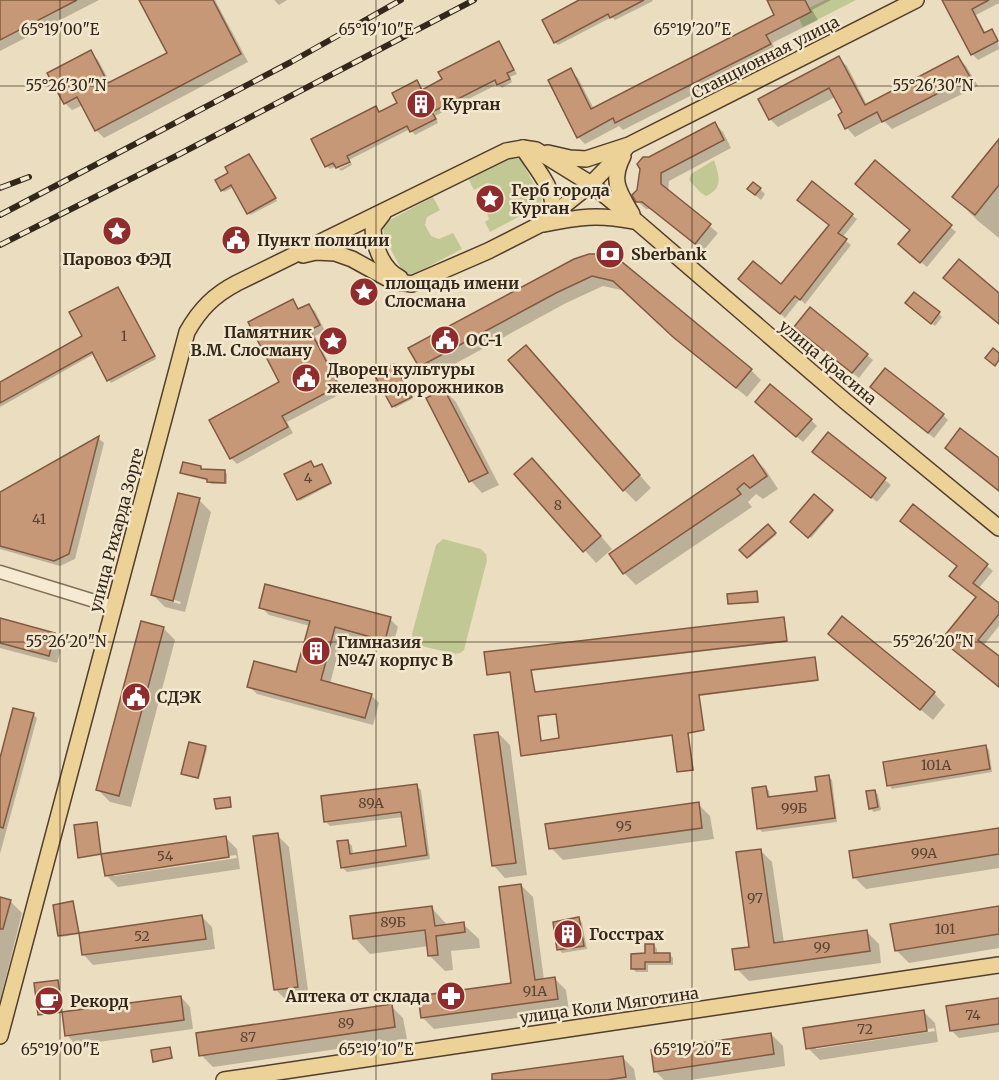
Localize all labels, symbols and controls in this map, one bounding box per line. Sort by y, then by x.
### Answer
street label: Станционная улица [688,11,842,103]
text: 65°19'00"E [21,20,100,39]
text: 65°19'10"E [338,20,414,39]
text: 65°19'20"E [653,20,731,39]
text: 55°26'30"N [26,76,107,95]
text: 55°26'30"N [893,76,974,95]
building icon: Курган [405,88,437,120]
place label: Курган [442,94,501,114]
place label: Герб города Курган [511,180,610,218]
place icon: Герб города Курган [474,183,506,215]
place icon: Паровоз ФЭД [101,215,133,247]
public building icon: Пункт полиции [220,224,252,256]
place label: Пункт полиции [257,230,390,250]
bank icon: Sberbank [594,238,626,270]
place label: Sberbank [631,244,707,264]
place label: Паровоз ФЭД [62,249,172,269]
place label: площадь имени Слосмана [385,273,519,311]
place icon: площадь имени Слосмана [348,276,380,308]
street label: улица Красина [775,315,881,409]
place label: Памятник В.М. Слосману [191,322,313,360]
public building icon: ОС-1 [429,324,461,356]
place icon: Памятник В.М. Слосману [317,325,349,357]
house number: 1 [121,327,127,345]
place label: ОС-1 [466,330,503,350]
place label: Дворец культуры железнодорожников [327,359,504,397]
public building icon: Дворец культуры железнодорожников [290,362,322,394]
street label: улица Рихарда Зорге [84,446,148,614]
house number: 4 [304,469,313,487]
house number: 8 [554,496,562,514]
house number: 41 [32,510,46,528]
text: 55°26'20"N [25,632,107,651]
place label: Гимназия №47 корпус В [337,632,453,670]
text: 55°26'20"N [892,632,974,651]
building icon: Гимназия №47 корпус В [300,635,332,667]
public building icon: СДЭК [120,681,152,713]
place label: СДЭК [157,687,202,707]
house number: 101А [921,756,951,774]
house number: 89А [358,794,384,812]
house number: 99Б [781,799,807,817]
house number: 95 [616,817,632,835]
house number: 99А [911,844,937,862]
house number: 54 [157,847,174,865]
house number: 97 [747,889,763,907]
house number: 89Б [380,913,406,931]
building icon: Госстрах [552,918,584,950]
house number: 101 [935,920,955,938]
place label: Госстрах [589,924,664,944]
house number: 52 [134,927,150,945]
house number: 99 [814,938,830,956]
pharmacy icon: Аптека от склада [435,980,467,1012]
street label: улица Коли Мяготина [518,982,700,1027]
house number: 91А [523,982,547,1000]
cafe icon: Рекорд [33,985,65,1017]
place label: Аптека от склада [285,986,430,1006]
place label: Рекорд [70,991,129,1011]
house number: 74 [965,1006,981,1024]
house number: 89 [338,1014,354,1032]
house number: 72 [857,1020,873,1038]
house number: 87 [240,1028,256,1046]
text: 65°19'00"E [21,1040,100,1059]
text: 65°19'10"E [338,1040,414,1059]
text: 65°19'20"E [653,1040,731,1059]

